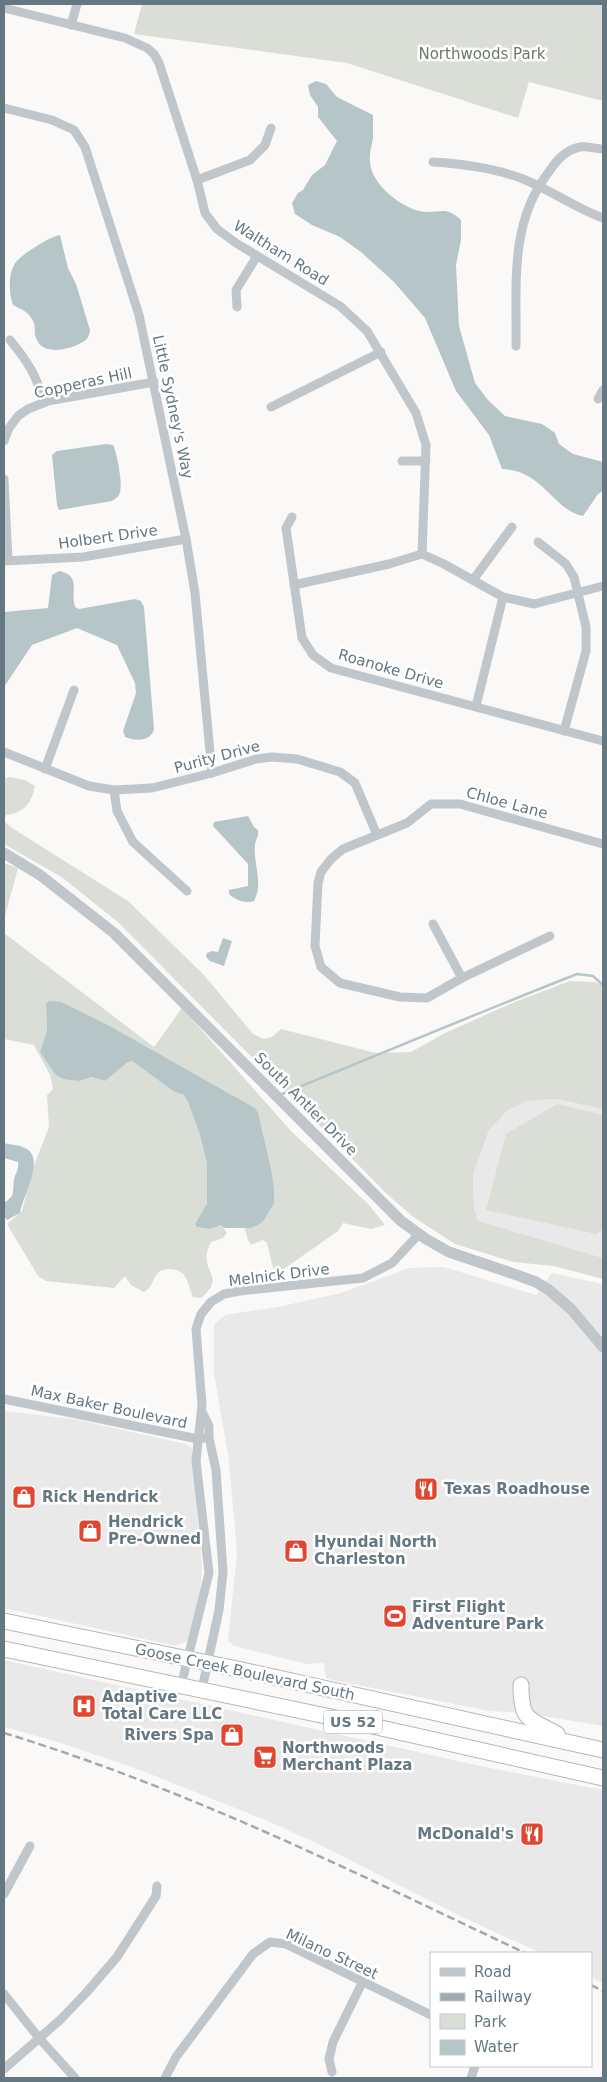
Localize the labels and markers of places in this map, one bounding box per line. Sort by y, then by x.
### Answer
restaurant icon: Texas Roadhouse [413,1476,439,1502]
place label: Texas Roadhouse [444,1480,590,1498]
shop icon: Rick Hendrick [11,1484,37,1510]
place label: Rick Hendrick [42,1488,159,1506]
place label: Hendrick Pre-Owned [108,1513,201,1548]
shop icon: Hendrick Pre-Owned [77,1518,103,1544]
place label: Hyundai North Charleston [314,1533,437,1568]
shop icon: Hyundai North Charleston [283,1538,309,1564]
place label: First Flight Adventure Park [412,1598,545,1633]
sports icon: First Flight Adventure Park [382,1603,408,1629]
place label: Adaptive Total Care LLC [102,1688,222,1723]
hospital icon: Adaptive Total Care LLC [71,1693,97,1719]
shop icon: Rivers Spa [219,1722,245,1748]
place label: Rivers Spa [124,1726,214,1744]
place label: Northwoods Merchant Plaza [282,1739,412,1774]
supermarket icon: Northwoods Merchant Plaza [252,1744,278,1770]
restaurant icon: McDonald's [519,1821,545,1847]
place label: McDonald's [417,1825,514,1843]

